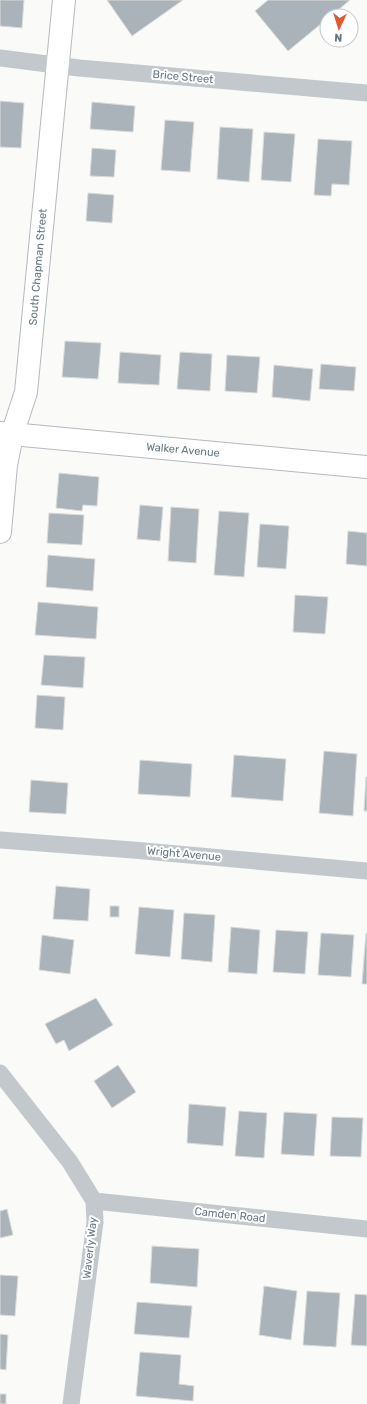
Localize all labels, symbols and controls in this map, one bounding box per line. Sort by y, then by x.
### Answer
north arrow [319,8,359,48]
text: N [334,31,343,44]
street label: Brice Street [152,68,215,86]
street label: South Chapman Street [26,207,50,326]
street label: Walker Avenue [146,440,220,460]
street label: Wright Avenue [147,844,221,864]
street label: Camden Road [194,1205,266,1225]
street label: Waverly Way [80,1216,100,1280]

